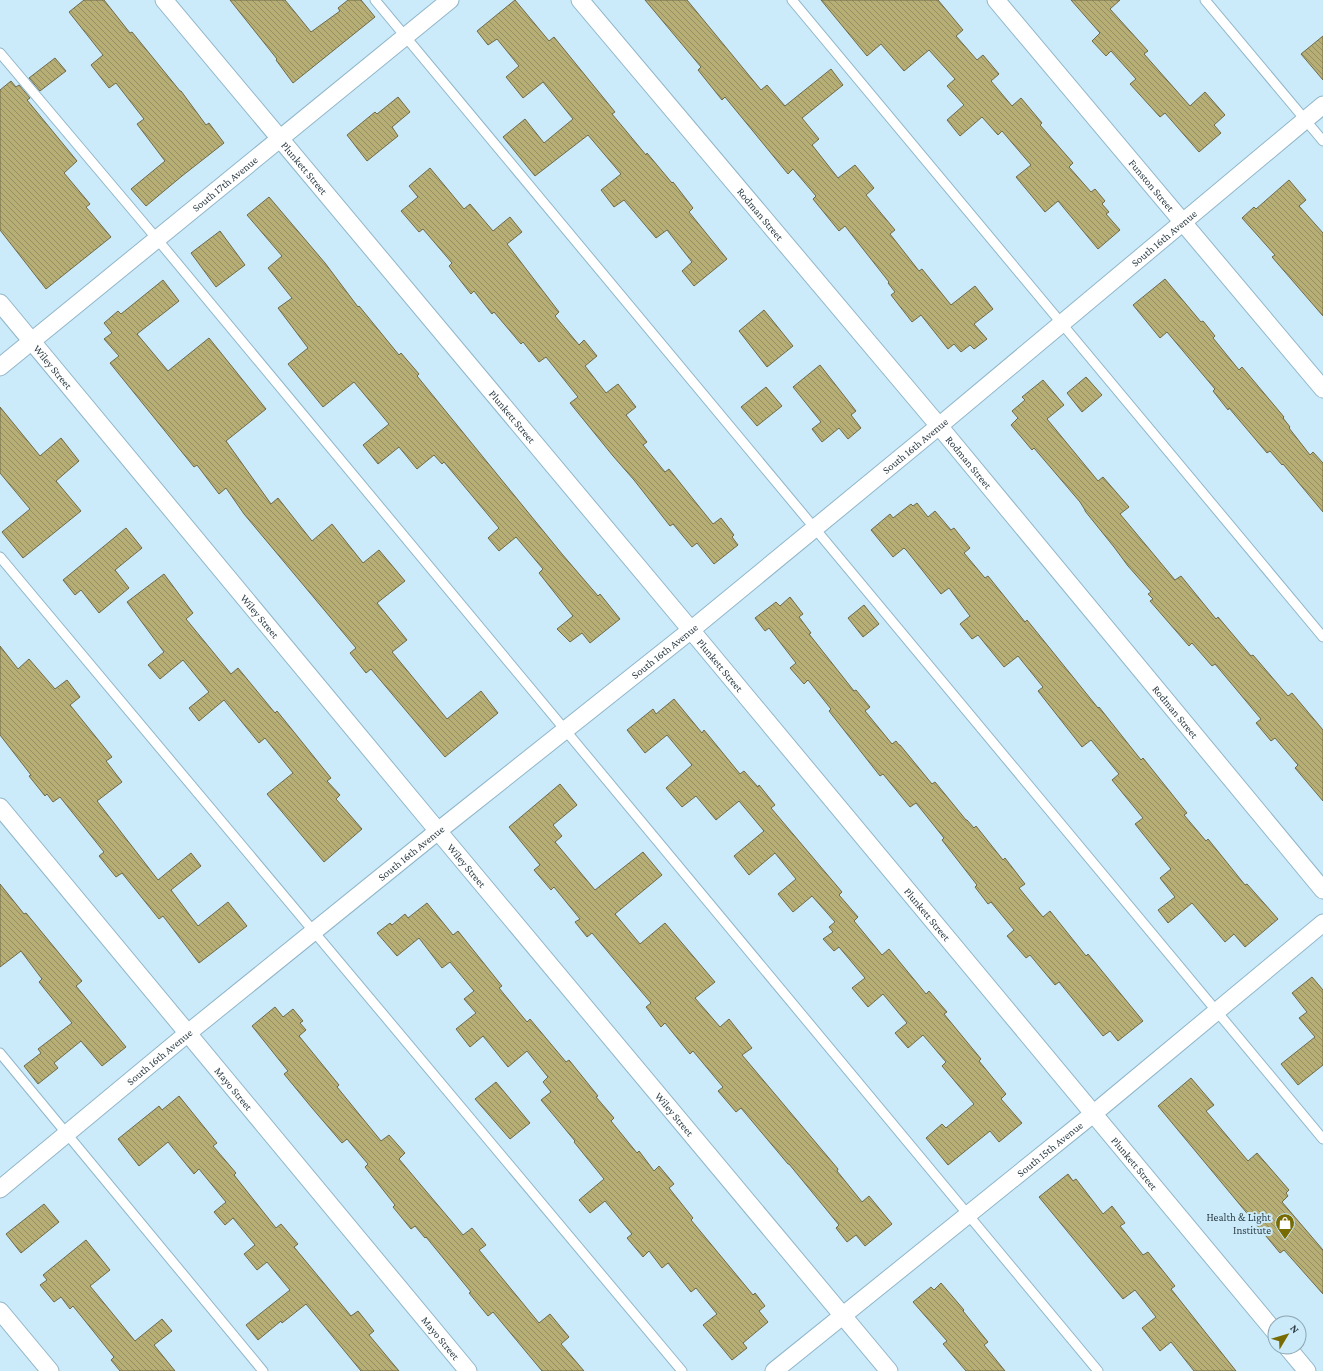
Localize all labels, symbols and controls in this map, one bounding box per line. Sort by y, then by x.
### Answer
street label: Plunkett Street [279,139,330,197]
street label: South 17th Avenue [190,153,260,214]
street label: Funston Street [1126,157,1177,214]
street label: Rodman Street [735,185,786,243]
street label: South 16th Avenue [1129,207,1199,269]
street label: Wiley Street [31,342,75,392]
street label: Plunkett Street [487,388,538,446]
street label: South 16th Avenue [880,415,950,476]
street label: Rodman Street [944,433,994,491]
street label: Wiley Street [238,592,282,641]
street label: South 16th Avenue [629,621,700,681]
street label: Plunkett Street [695,636,746,694]
street label: Rodman Street [1150,683,1201,741]
street label: South 16th Avenue [376,822,447,883]
street label: Wiley Street [445,841,489,890]
street label: Plunkett Street [902,885,953,943]
street label: South 16th Avenue [124,1026,195,1087]
street label: Mayo Street [212,1065,255,1113]
street label: Wiley Street [653,1090,697,1139]
street label: South 15th Avenue [1014,1119,1085,1179]
street label: Plunkett Street [1109,1134,1160,1192]
place label: Health & Light Institute [1206,1211,1271,1236]
shop icon: Health & Light Institute [1274,1212,1296,1240]
street label: Mayo Street [419,1314,462,1362]
north arrow [1267,1315,1307,1355]
text: N [1288,1322,1302,1336]

